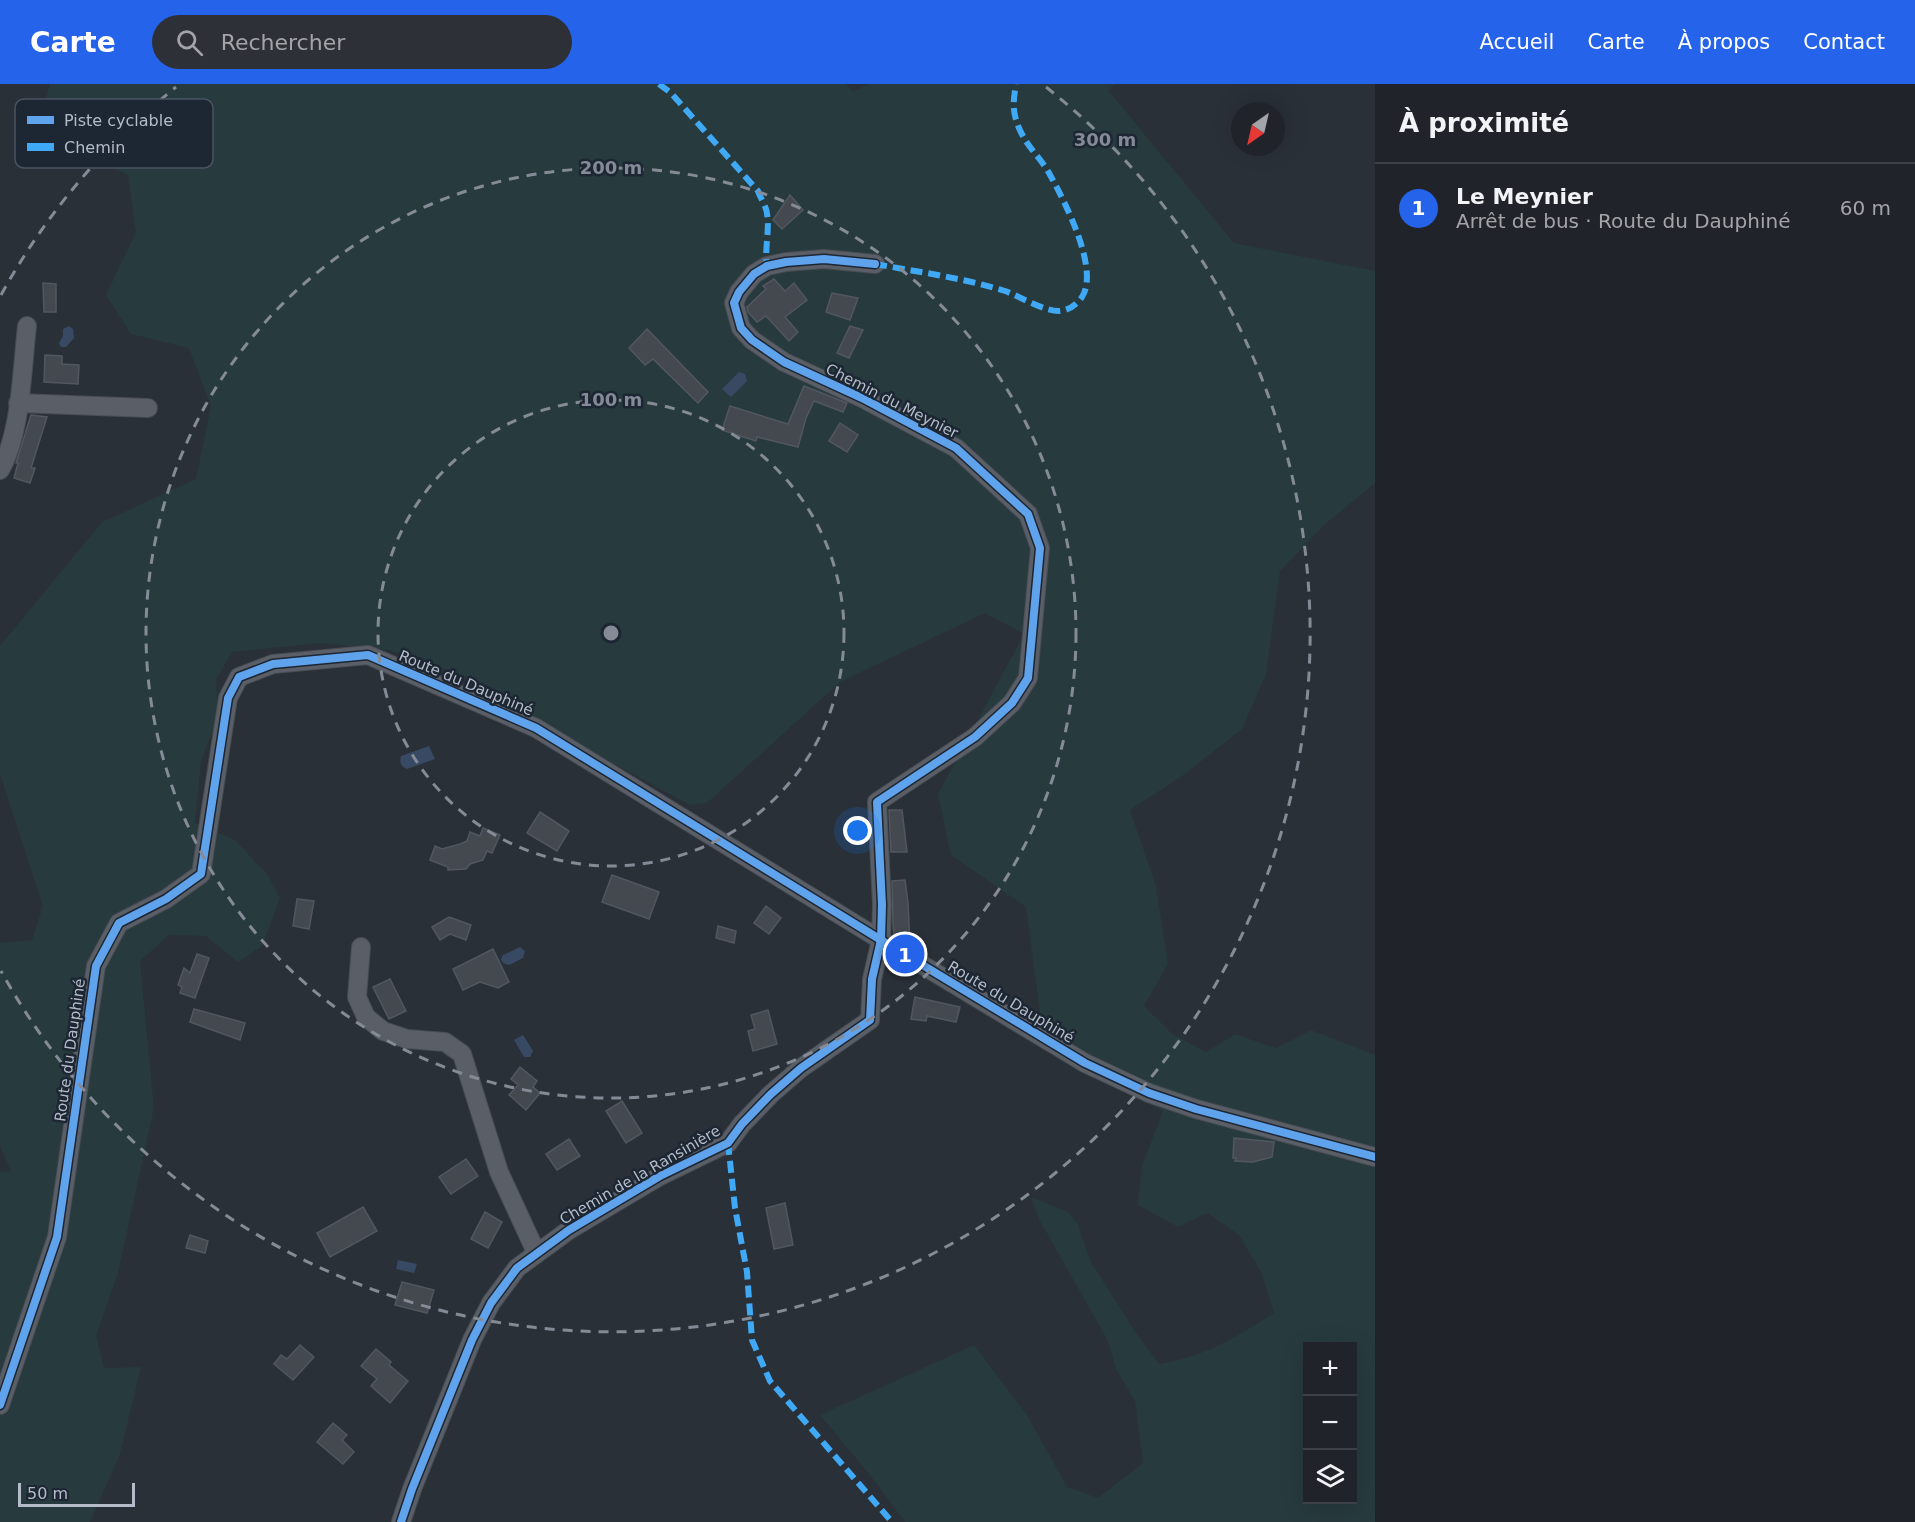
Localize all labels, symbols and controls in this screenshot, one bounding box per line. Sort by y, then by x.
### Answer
search box [152,15,572,69]
text: Carte [30,26,116,59]
icon: search [173,26,206,59]
text: Rechercher [221,30,345,55]
text: Accueil [1479,30,1554,54]
text: Carte [1587,30,1645,54]
text: À propos [1678,30,1770,54]
text: Contact [1803,30,1885,54]
legend [15,99,213,168]
north arrow [1231,102,1285,156]
text: À proximité [1399,108,1569,138]
text: Piste cyclable [64,111,173,130]
text: 300 m [1074,129,1136,150]
text: Chemin [64,138,125,157]
text: 200 m [580,157,642,178]
text: Le Meynier [1456,184,1593,209]
text: 1 [1412,196,1425,220]
text: 60 m [1840,196,1891,220]
text: Arrêt de bus · Route du Dauphiné [1456,209,1790,233]
street label: Chemin du Meynier [823,360,962,443]
text: 100 m [580,389,642,410]
centre of rings [601,623,621,643]
street label: Route du Dauphiné [396,647,536,719]
your location [843,816,872,845]
pin: 1 [886,932,924,976]
street label: Route du Dauphiné [945,957,1077,1047]
street label: Route du Dauphiné [51,977,89,1123]
street label: Chemin de la Ransinière [556,1122,724,1228]
map controls [1303,1342,1357,1504]
button: + [1303,1342,1357,1396]
button: − [1303,1396,1357,1450]
button: layers [1303,1450,1357,1504]
scale bar [18,1480,135,1508]
text: 50 m [27,1484,68,1503]

